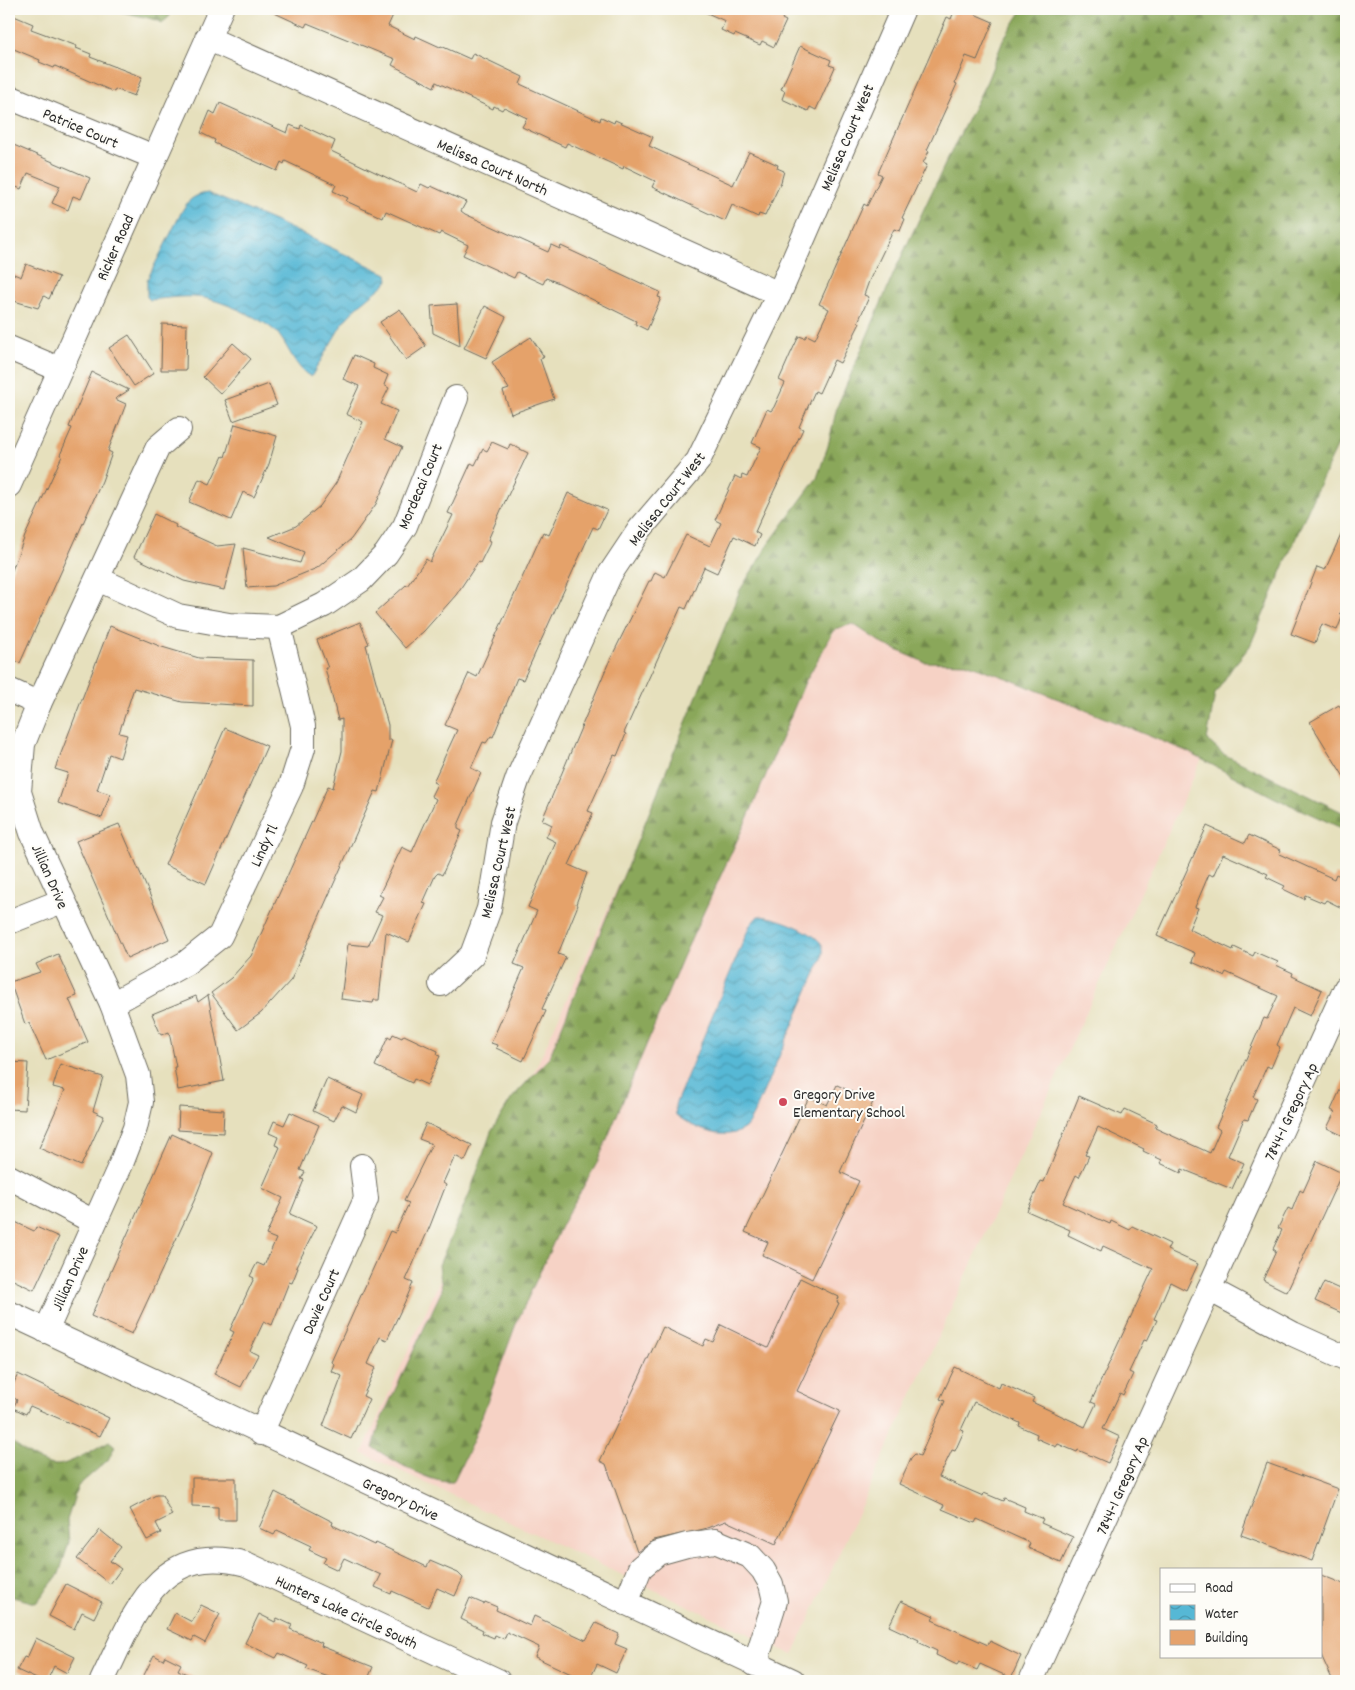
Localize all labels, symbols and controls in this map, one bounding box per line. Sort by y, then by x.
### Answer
street label: Melissa Court West [815,81,881,195]
street label: Patrice Court [39,103,122,156]
street label: Melissa Court North [433,133,551,203]
street label: Ricker Road [91,211,141,285]
street label: Mordecai Court [393,440,450,533]
street label: Melissa Court West [624,447,712,552]
street label: Melissa Court West [475,804,523,921]
street label: Lindy Tl [245,821,285,871]
street label: Jillian Drive [24,841,73,913]
street label: 7844-1 Gregory Ap [1259,1059,1325,1165]
place label: Gregory Drive Elementary School [793,1084,905,1125]
marker: Gregory Drive Elementary School [777,1096,789,1108]
street label: Jillian Drive [47,1243,96,1315]
street label: Davie Court [298,1265,347,1339]
street label: 7844-1 Gregory Ap [1091,1433,1155,1539]
street label: Gregory Drive [358,1472,442,1528]
legend [1160,1568,1322,1658]
street label: Hunters Lake Circle South [271,1570,421,1656]
text: Road [1205,1578,1233,1600]
text: Water [1205,1604,1239,1626]
text: Building [1205,1628,1248,1650]

